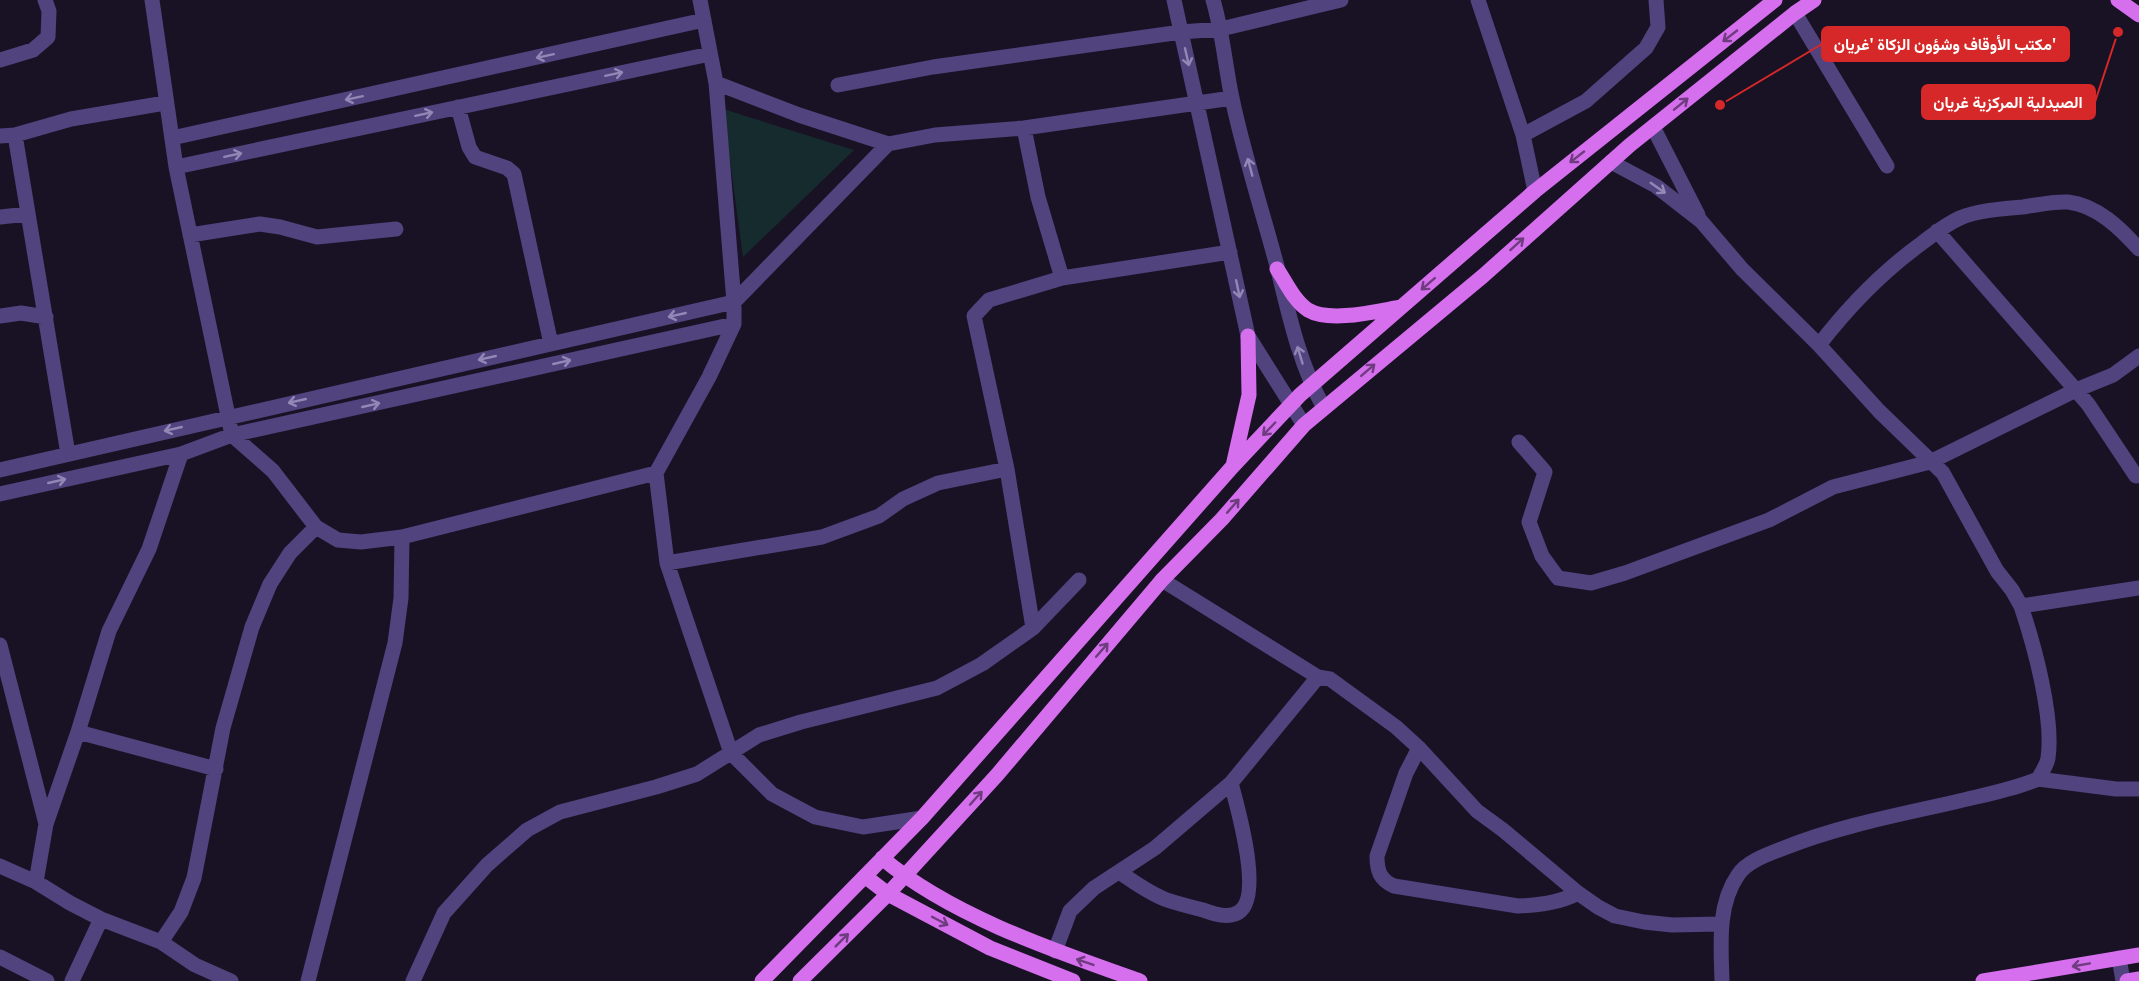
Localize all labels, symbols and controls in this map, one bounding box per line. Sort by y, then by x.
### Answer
callout: مكتب الأوقاف وشؤون الزكاة 'غريان' [1822,27,2069,61]
one-way arrow [1722,30,1738,43]
text: مكتب الأوقاف وشؤون الزكاة 'غريان' [1834,35,2056,55]
one-way arrow [1182,47,1193,66]
one-way arrow [535,50,554,62]
one-way arrow [604,68,624,79]
callout: الصيدلية المركزية غريان [1922,85,2095,119]
one-way arrow [345,93,364,104]
text: الصيدلية المركزية غريان [1933,93,2083,113]
one-way arrow [1673,98,1689,111]
one-way arrow [413,108,433,119]
one-way arrow [223,148,242,160]
one-way arrow [1569,151,1585,164]
one-way arrow [1244,157,1256,176]
one-way arrow [1649,182,1665,194]
one-way arrow [1509,237,1524,251]
one-way arrow [1421,277,1436,291]
one-way arrow [1233,278,1244,298]
one-way arrow [668,310,687,322]
one-way arrow [1294,346,1305,365]
one-way arrow [478,353,497,365]
one-way arrow [552,356,571,368]
one-way arrow [1360,363,1375,377]
one-way arrow [288,396,307,408]
one-way arrow [362,398,381,410]
one-way arrow [1262,421,1276,436]
one-way arrow [163,424,182,436]
one-way arrow [47,474,66,486]
one-way arrow [1226,499,1240,514]
one-way arrow [1095,643,1109,658]
one-way arrow [969,791,983,806]
one-way arrow [930,916,948,928]
one-way arrow [834,933,849,947]
one-way arrow [1076,955,1094,966]
one-way arrow [2072,959,2092,970]

